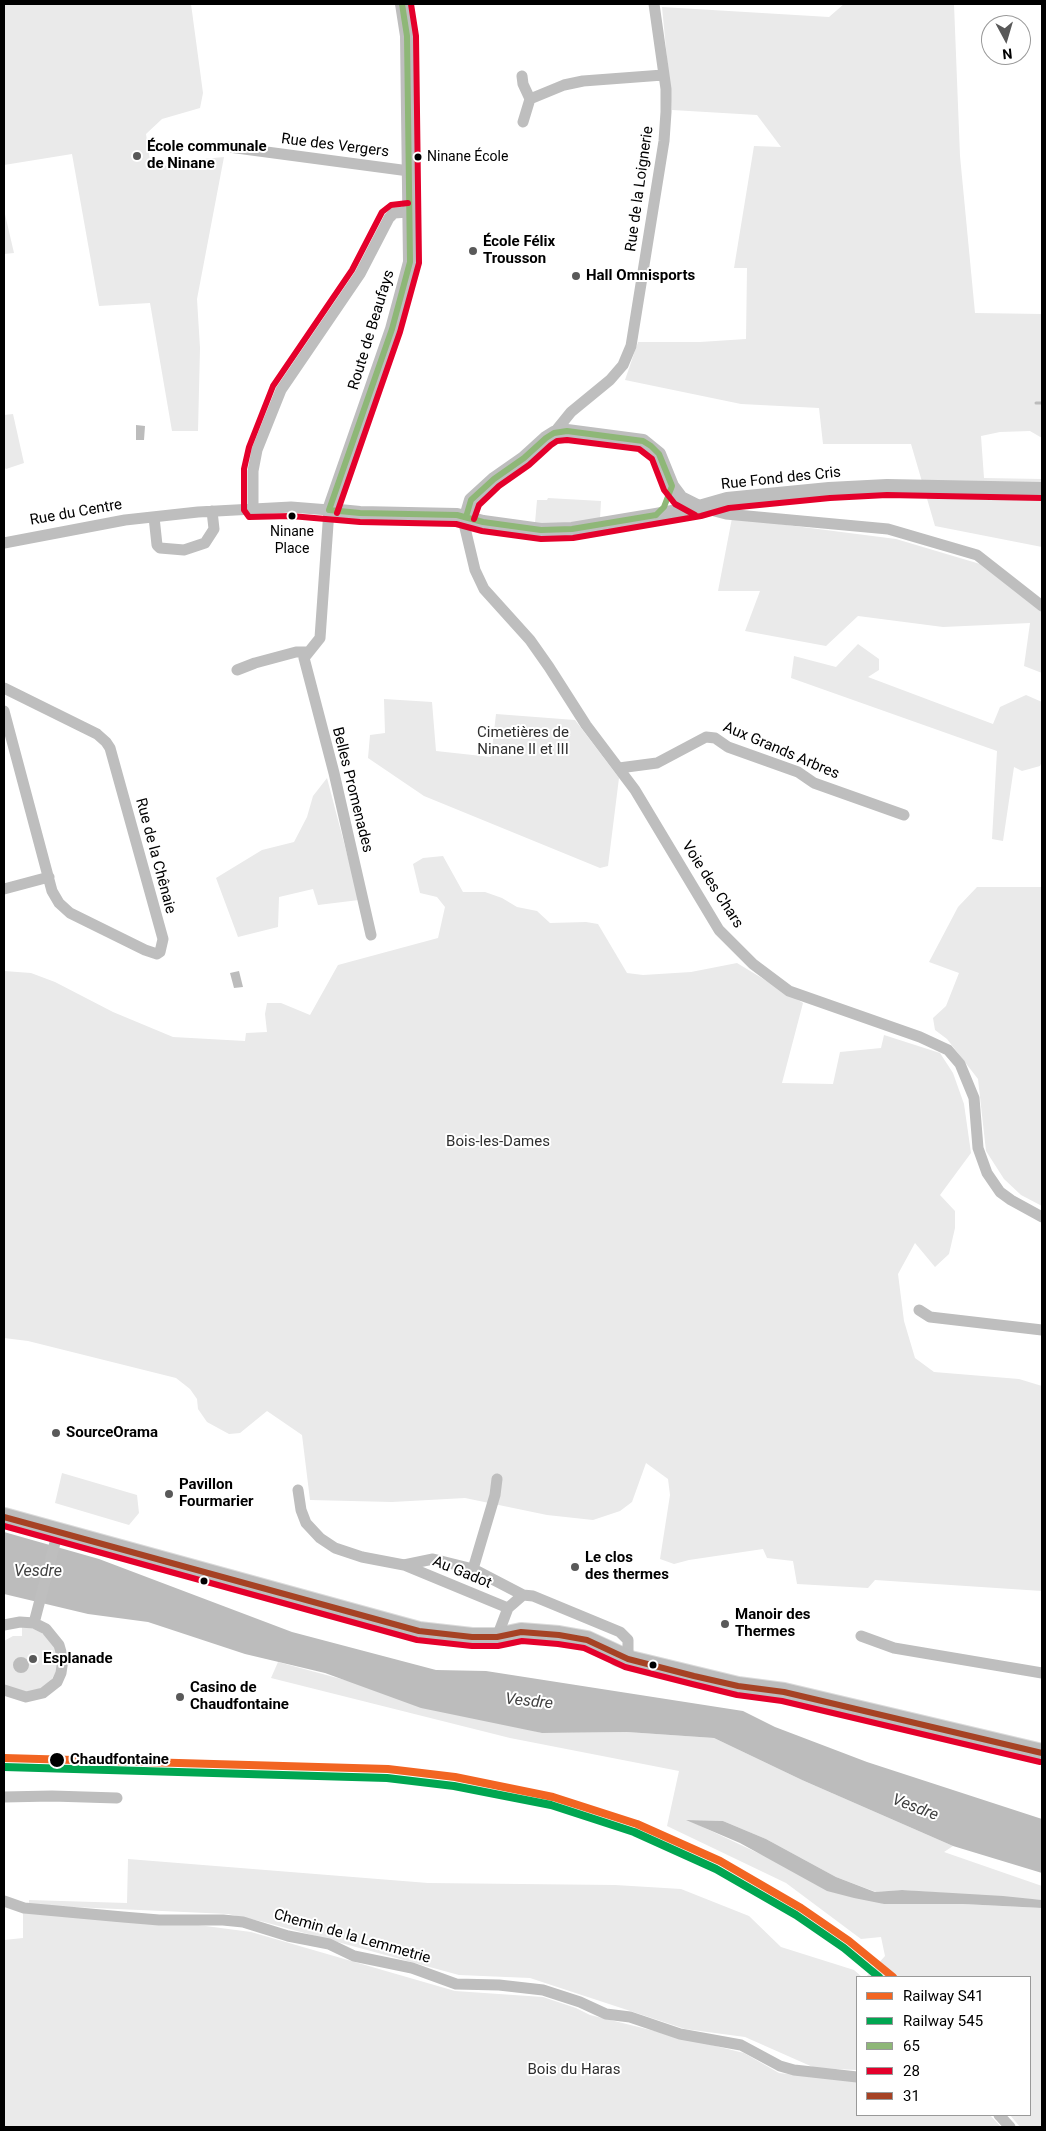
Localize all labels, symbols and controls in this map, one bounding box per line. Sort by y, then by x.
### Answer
north arrow [981,15,1031,65]
text: N [1002,45,1013,62]
street label: Rue de la Loignerie [622,125,658,253]
street label: Rue des Vergers [280,130,390,162]
place label: École communale de Ninane [147,138,267,173]
place label: Ninane École [427,149,508,165]
marker: École communale de Ninane [131,150,143,162]
marker: Ninane École [413,152,423,162]
place label: École Félix Trousson [483,233,555,268]
marker: École Félix Trousson [467,245,479,257]
place label: Hall Omnisports [586,267,695,285]
street label: Route de Beaufays [345,268,399,392]
marker: Hall Omnisports [570,270,582,282]
street label: Rue Fond des Cris [720,464,842,494]
street label: Rue du Centre [28,496,124,530]
marker: Ninane Place [287,511,297,521]
place label: Ninane Place [270,524,314,556]
street label: Aux Grands Arbres [720,718,842,784]
park label: Cimetières de Ninane II et III [477,724,569,759]
street label: Belles Promenades [328,725,376,855]
street label: Rue de la Chênaie [131,796,179,916]
street label: Voie des Chars [677,838,747,932]
park label: Bois-les-Dames [446,1133,550,1151]
place label: SourceOrama [66,1424,158,1442]
marker: SourceOrama [50,1427,62,1439]
place label: Pavillon Fourmarier [179,1476,254,1511]
marker: Pavillon Fourmarier [163,1488,175,1500]
place label: Le clos des thermes [585,1549,669,1584]
street label: Au Gadot [430,1553,494,1593]
marker: Le clos des thermes [569,1561,581,1573]
water label: Vesdre [14,1562,62,1582]
unlabelled marker [199,1576,209,1586]
place label: Manoir des Thermes [735,1606,810,1641]
marker: Manoir des Thermes [719,1618,731,1630]
place label: Esplanade [43,1650,113,1668]
marker: Esplanade [27,1653,39,1665]
unlabelled marker [648,1660,658,1670]
place label: Casino de Chaudfontaine [190,1679,289,1714]
water label: Vesdre [504,1690,554,1714]
marker: Casino de Chaudfontaine [174,1691,186,1703]
marker: Chaudfontaine [48,1751,66,1769]
place label: Chaudfontaine [70,1751,169,1769]
water label: Vesdre [889,1790,941,1826]
street label: Chemin de la Lemmetrie [271,1906,433,1968]
legend [856,1976,1031,2116]
text: Railway S41 [903,1987,984,2005]
text: Railway 545 [903,2012,983,2030]
text: 65 [903,2037,920,2055]
park label: Bois du Haras [527,2061,621,2079]
text: 28 [903,2062,920,2080]
text: 31 [903,2087,920,2105]

